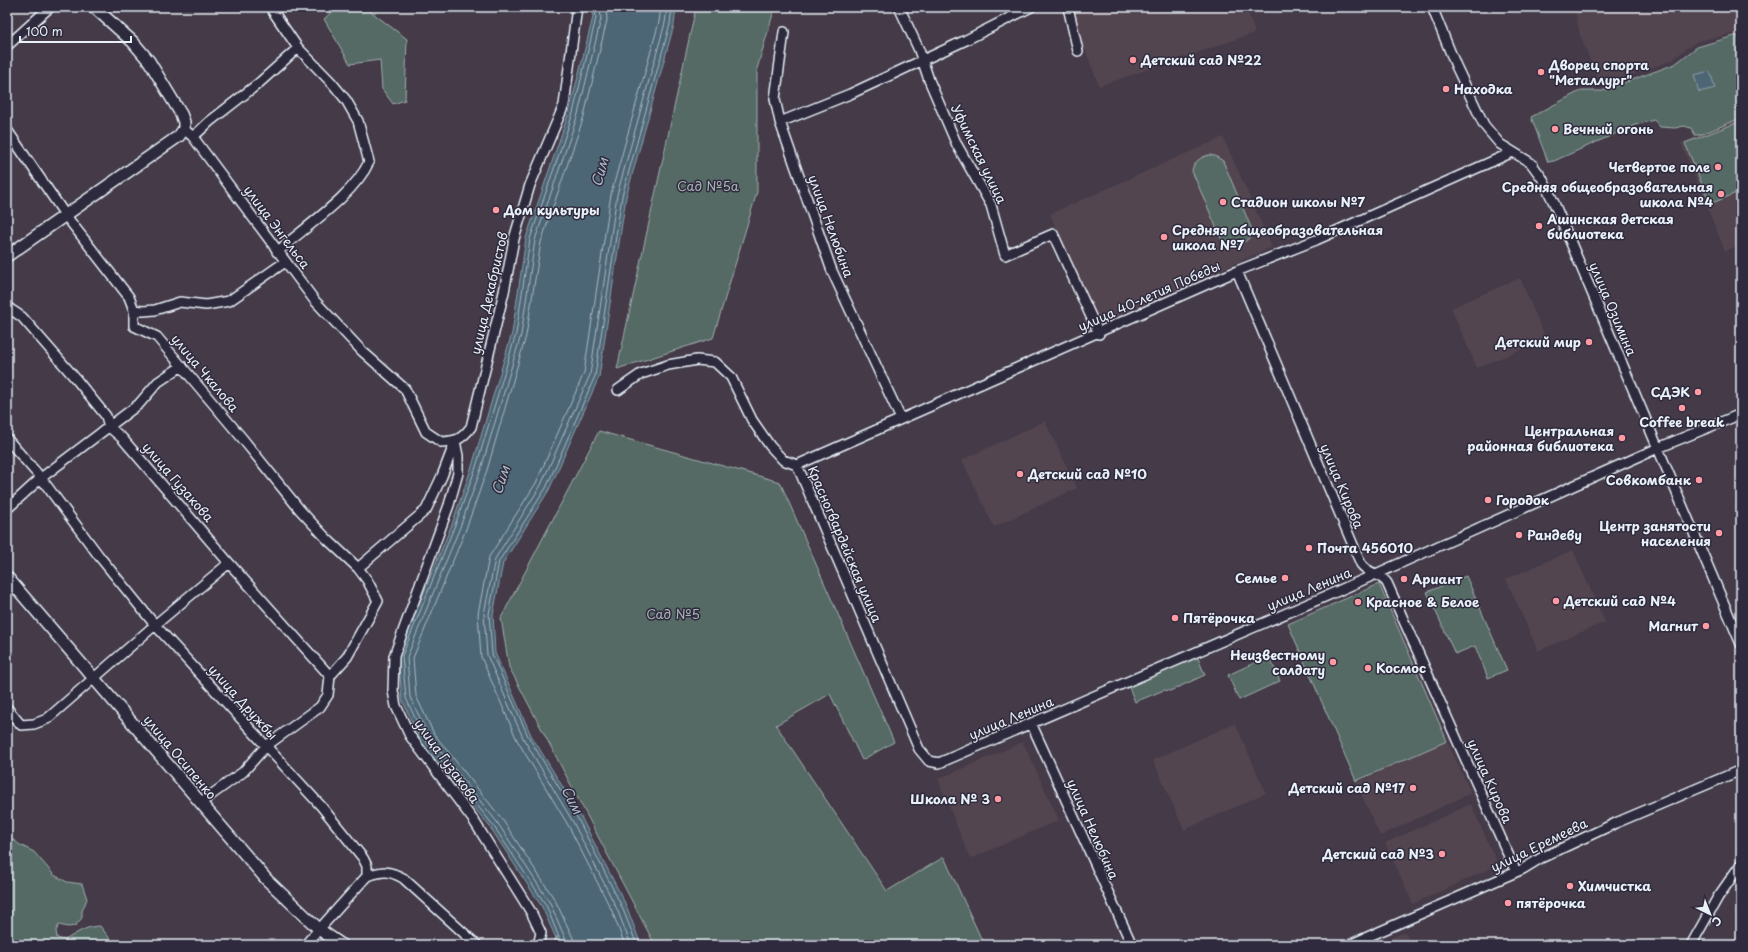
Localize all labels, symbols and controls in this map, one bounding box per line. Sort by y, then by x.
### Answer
scale bar [20,18,131,44]
text: 100 m [26,22,63,40]
place label: Детский сад №22 [1140,50,1262,69]
marker: Детский сад №22 [1128,55,1138,65]
place label: Дворец спорта "Металлург" [1548,55,1649,89]
marker: Дворец спорта "Металлург" [1536,67,1546,77]
place label: Находка [1454,79,1513,98]
marker: Находка [1441,84,1451,94]
street label: Уфимская улица [947,101,1012,207]
place label: Вечный огонь [1563,119,1653,138]
marker: Вечный огонь [1550,124,1560,134]
water label: Сим [586,154,614,189]
place label: Четвертое поле [1608,157,1710,176]
marker: Четвертое поле [1713,162,1723,172]
street label: улица Нелюбина [804,172,859,281]
park label: Сад №5а [677,176,740,195]
place label: Средняя общеобразовательная школа №4 [1502,177,1713,211]
street label: улица Энгельса [240,181,316,273]
marker: Средняя общеобразовательная школа №4 [1716,189,1726,199]
place label: Стадион школы №7 [1231,192,1365,211]
marker: Стадион школы №7 [1218,197,1228,207]
place label: Дом культуры [503,200,600,219]
marker: Дом культуры [491,205,501,215]
place label: Ашинская детская библиотека [1546,209,1674,243]
place label: Средняя общеобразовательная школа №7 [1172,220,1383,254]
marker: Ашинская детская библиотека [1534,221,1544,231]
street label: улица Декабристов [465,230,512,356]
marker: Средняя общеобразовательная школа №7 [1159,232,1169,242]
street label: улица 40-летия Победы [1075,256,1223,335]
street label: улица Озимина [1585,259,1642,359]
street label: улица Чкалова [167,330,244,416]
place label: Детский мир [1495,332,1581,351]
marker: Детский мир [1584,337,1594,347]
place label: СДЭК [1651,382,1690,401]
marker: СДЭК [1693,387,1703,397]
marker: Coffee break [1677,403,1687,413]
place label: Coffee break [1639,412,1725,431]
place label: Центральная районная библиотека [1467,421,1614,455]
marker: Центральная районная библиотека [1617,433,1627,443]
street label: улица Гузакова [138,438,219,526]
street label: улица Кирова [1316,440,1369,532]
water label: Сим [486,462,515,497]
street label: Красногвардейская улица [804,463,887,626]
place label: Детский сад №10 [1027,464,1147,483]
marker: Детский сад №10 [1015,469,1025,479]
place label: Совкомбанк [1606,470,1692,489]
marker: Совкомбанк [1694,475,1704,485]
place label: Городок [1496,490,1550,509]
marker: Городок [1483,495,1493,505]
place label: Центр занятости населения [1599,516,1711,550]
place label: Рандеву [1527,525,1582,544]
marker: Центр занятости населения [1714,528,1724,538]
marker: Рандеву [1514,530,1524,540]
place label: Почта 456010 [1317,538,1413,557]
marker: Почта 456010 [1304,543,1314,553]
street label: улица Ленина [1264,562,1355,615]
place label: Семье [1235,568,1277,587]
place label: Ариант [1412,569,1463,588]
marker: Семье [1280,573,1290,583]
marker: Ариант [1399,574,1409,584]
place label: Детский сад №4 [1563,591,1676,610]
place label: Красное & Белое [1366,592,1480,611]
marker: Детский сад №4 [1551,596,1561,606]
marker: Красное & Белое [1353,597,1363,607]
park label: Сад №5 [646,604,700,623]
place label: Пятёрочка [1183,608,1255,627]
marker: Пятёрочка [1170,613,1180,623]
place label: Магнит [1649,616,1699,635]
marker: Магнит [1701,621,1711,631]
place label: Неизвестному солдату [1230,645,1325,679]
marker: Неизвестному солдату [1328,657,1338,667]
place label: Космос [1376,658,1426,677]
street label: улица Дружбы [204,660,282,744]
marker: Космос [1363,663,1373,673]
street label: улица Ленина [966,691,1057,744]
street label: улица Осипенко [139,710,221,803]
street label: улица Гузакова [410,714,485,808]
street label: улица Кирова [1463,736,1518,827]
street label: улица Нелюбина [1063,776,1124,883]
place label: Детский сад №17 [1288,778,1405,797]
water label: Сим [556,782,589,818]
marker: Детский сад №17 [1408,783,1418,793]
place label: Школа № 3 [910,789,990,808]
marker: Школа № 3 [993,794,1003,804]
street label: улица Еремеева [1487,812,1591,876]
place label: Детский сад №3 [1322,844,1434,863]
marker: Детский сад №3 [1437,849,1447,859]
place label: Химчистка [1578,876,1651,895]
marker: Химчистка [1565,881,1575,891]
place label: пятёрочка [1516,893,1586,912]
north arrow [1690,894,1730,934]
marker: пятёрочка [1503,898,1513,908]
text: С [1708,913,1726,931]

